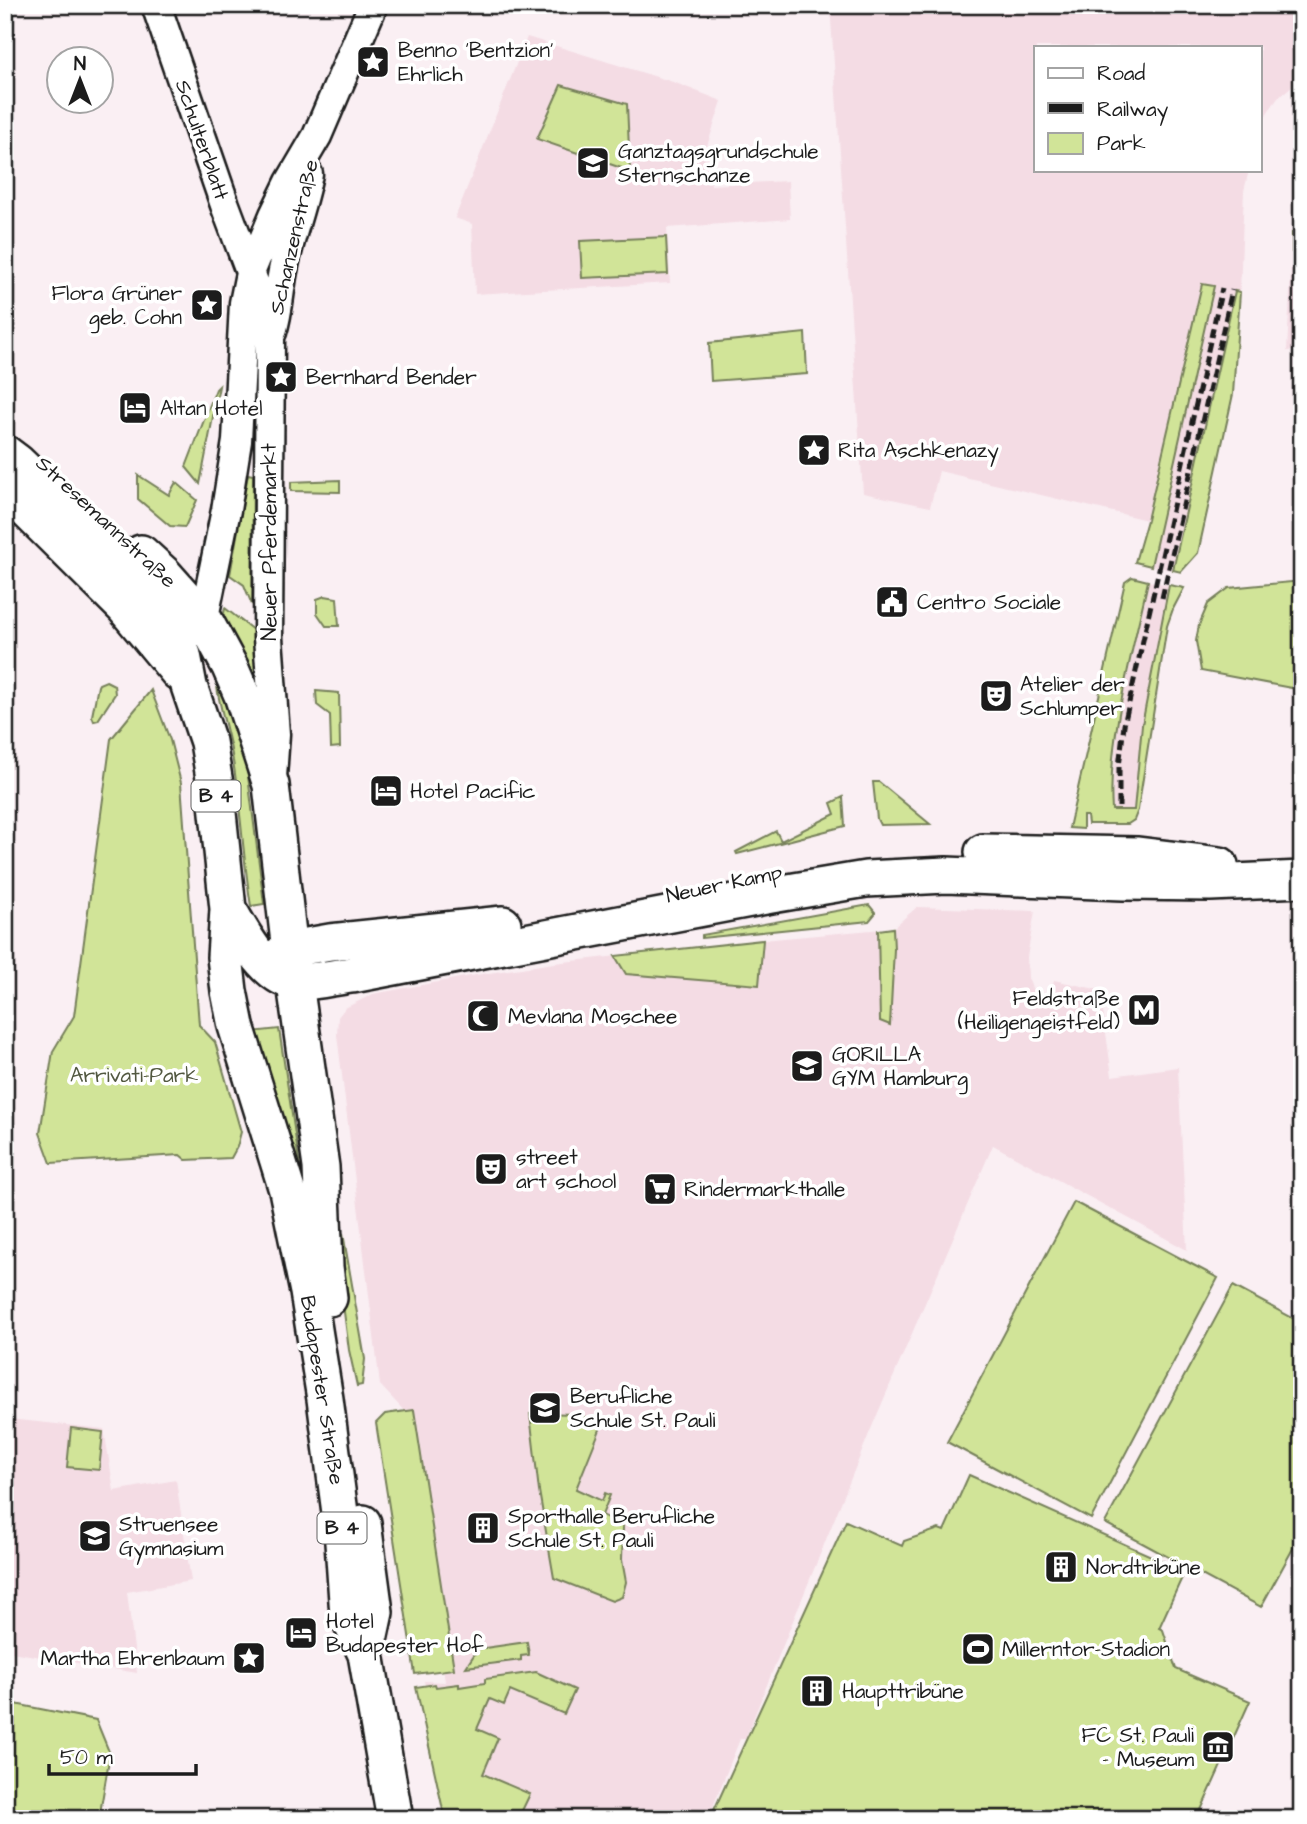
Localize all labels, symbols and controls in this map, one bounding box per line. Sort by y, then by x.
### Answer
place label: Benno 'Bentzion' Ehrlich [398,36,554,89]
place icon: Benno 'Bentzion' Ehrlich [354,43,392,81]
north arrow [46,46,116,116]
legend [1034,46,1262,172]
text: N [74,51,86,78]
text: Road [1097,59,1145,88]
street label: Schulterblatt [168,76,236,204]
text: Railway [1097,95,1169,126]
text: Park [1097,129,1146,158]
place label: Ganztagsgrundschule Sternschanze [618,137,819,190]
school or university icon: Ganztagsgrundschule Sternschanze [574,144,612,182]
street label: Schanzenstraße [262,157,326,317]
place label: Flora Grüner geb. Cohn [51,279,182,334]
place icon: Flora Grüner geb. Cohn [188,286,226,324]
place icon: Bernhard Bender [262,358,300,396]
place label: Bernhard Bender [306,363,477,392]
hotel icon: Altan Hotel [116,389,154,427]
place label: Altan Hotel [160,394,263,423]
place icon: Rita Aschkenazy [795,431,833,469]
place label: Rita Aschkenazy [838,436,999,467]
street label: Neuer Pferdemarkt [255,443,284,641]
street label: Stresemannstraße [29,449,183,595]
public building icon: Centro Sociale [873,583,911,621]
place label: Centro Sociale [917,588,1061,617]
place label: Atelier der Schlumper [1020,670,1125,724]
theatre icon: Atelier der Schlumper [977,677,1015,715]
hotel icon: Hotel Pacific [367,772,405,810]
place label: Hotel Pacific [410,777,536,806]
road number: B 4 [192,780,241,811]
street label: Neuer Kamp [663,857,785,911]
place label: Feldstraße (Heiligengeistfeld) [958,984,1120,1039]
metro station icon: Feldstraße (Heiligengeistfeld) [1125,991,1163,1029]
mosque icon: Mevlana Moschee [464,997,502,1035]
place label: Mevlana Moschee [508,1002,677,1031]
place label: GORILLA GYM Hamburg [832,1040,968,1095]
school or university icon: GORILLA GYM Hamburg [788,1047,826,1085]
park label: Arrivati-Park [70,1061,198,1090]
place label: street art school [516,1143,616,1196]
theatre icon: street art school [472,1150,510,1188]
supermarket icon: Rindermarkthalle [641,1170,679,1208]
place label: Rindermarkthalle [684,1175,845,1204]
street label: Budapester Straße [292,1293,351,1487]
place label: Berufliche Schule St. Pauli [570,1382,715,1435]
school or university icon: Berufliche Schule St. Pauli [526,1389,564,1427]
place label: Sporthalle Berufliche Schule St. Pauli [508,1502,715,1555]
building icon: Sporthalle Berufliche Schule St. Pauli [464,1509,502,1547]
place label: Struensee Gymnasium [119,1510,224,1565]
road number: B 4 [318,1512,366,1544]
school or university icon: Struensee Gymnasium [76,1517,114,1555]
building icon: Nordtribüne [1042,1548,1080,1586]
place label: Nordtribüne [1086,1553,1201,1582]
place label: Hotel Budapester Hof [326,1607,484,1661]
hotel icon: Hotel Budapester Hof [282,1614,320,1652]
sports icon: Millerntor-Stadion [959,1630,997,1668]
place label: Millerntor-Stadion [1002,1635,1170,1664]
place icon: Martha Ehrenbaum [230,1639,268,1677]
place label: Martha Ehrenbaum [41,1644,225,1673]
building icon: Haupttribüne [798,1672,836,1710]
place label: Haupttribüne [842,1677,964,1707]
place label: FC St. Pauli - Museum [1082,1721,1195,1774]
museum icon: FC St. Pauli - Museum [1199,1728,1237,1766]
scale bar [49,1733,196,1777]
text: 50 m [60,1743,114,1772]

